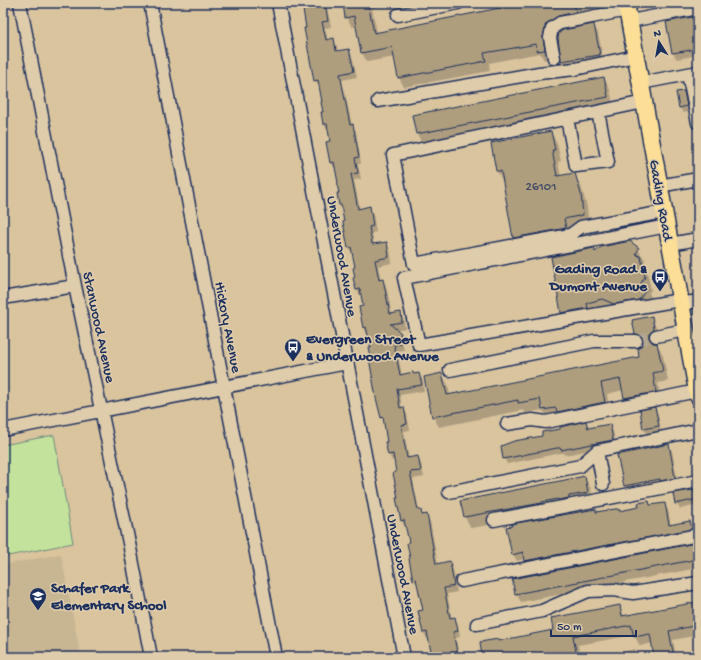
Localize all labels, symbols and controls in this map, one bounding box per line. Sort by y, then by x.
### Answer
north arrow [639,22,679,62]
text: N [653,28,662,41]
street label: Gading Road [644,158,676,243]
house number: 26101 [526,180,556,195]
street label: Underwood Avenue [322,195,361,318]
place label: Gading Road & Dumont Avenue [548,261,648,296]
bus stop icon: Gading Road & Dumont Avenue [650,267,670,292]
street label: Stanwood Avenue [77,270,119,385]
street label: Hickory Avenue [209,280,245,375]
place label: Evergreen Street & Underwood Avenue [306,331,440,366]
bus stop icon: Evergreen Street & Underwood Avenue [283,337,303,362]
street label: Underwood Avenue [382,513,423,636]
place label: Schafer Park Elementary School [51,580,167,615]
school or university icon: Schafer Park Elementary School [28,586,48,611]
scale bar [551,612,636,638]
text: 50 m [557,621,582,635]

